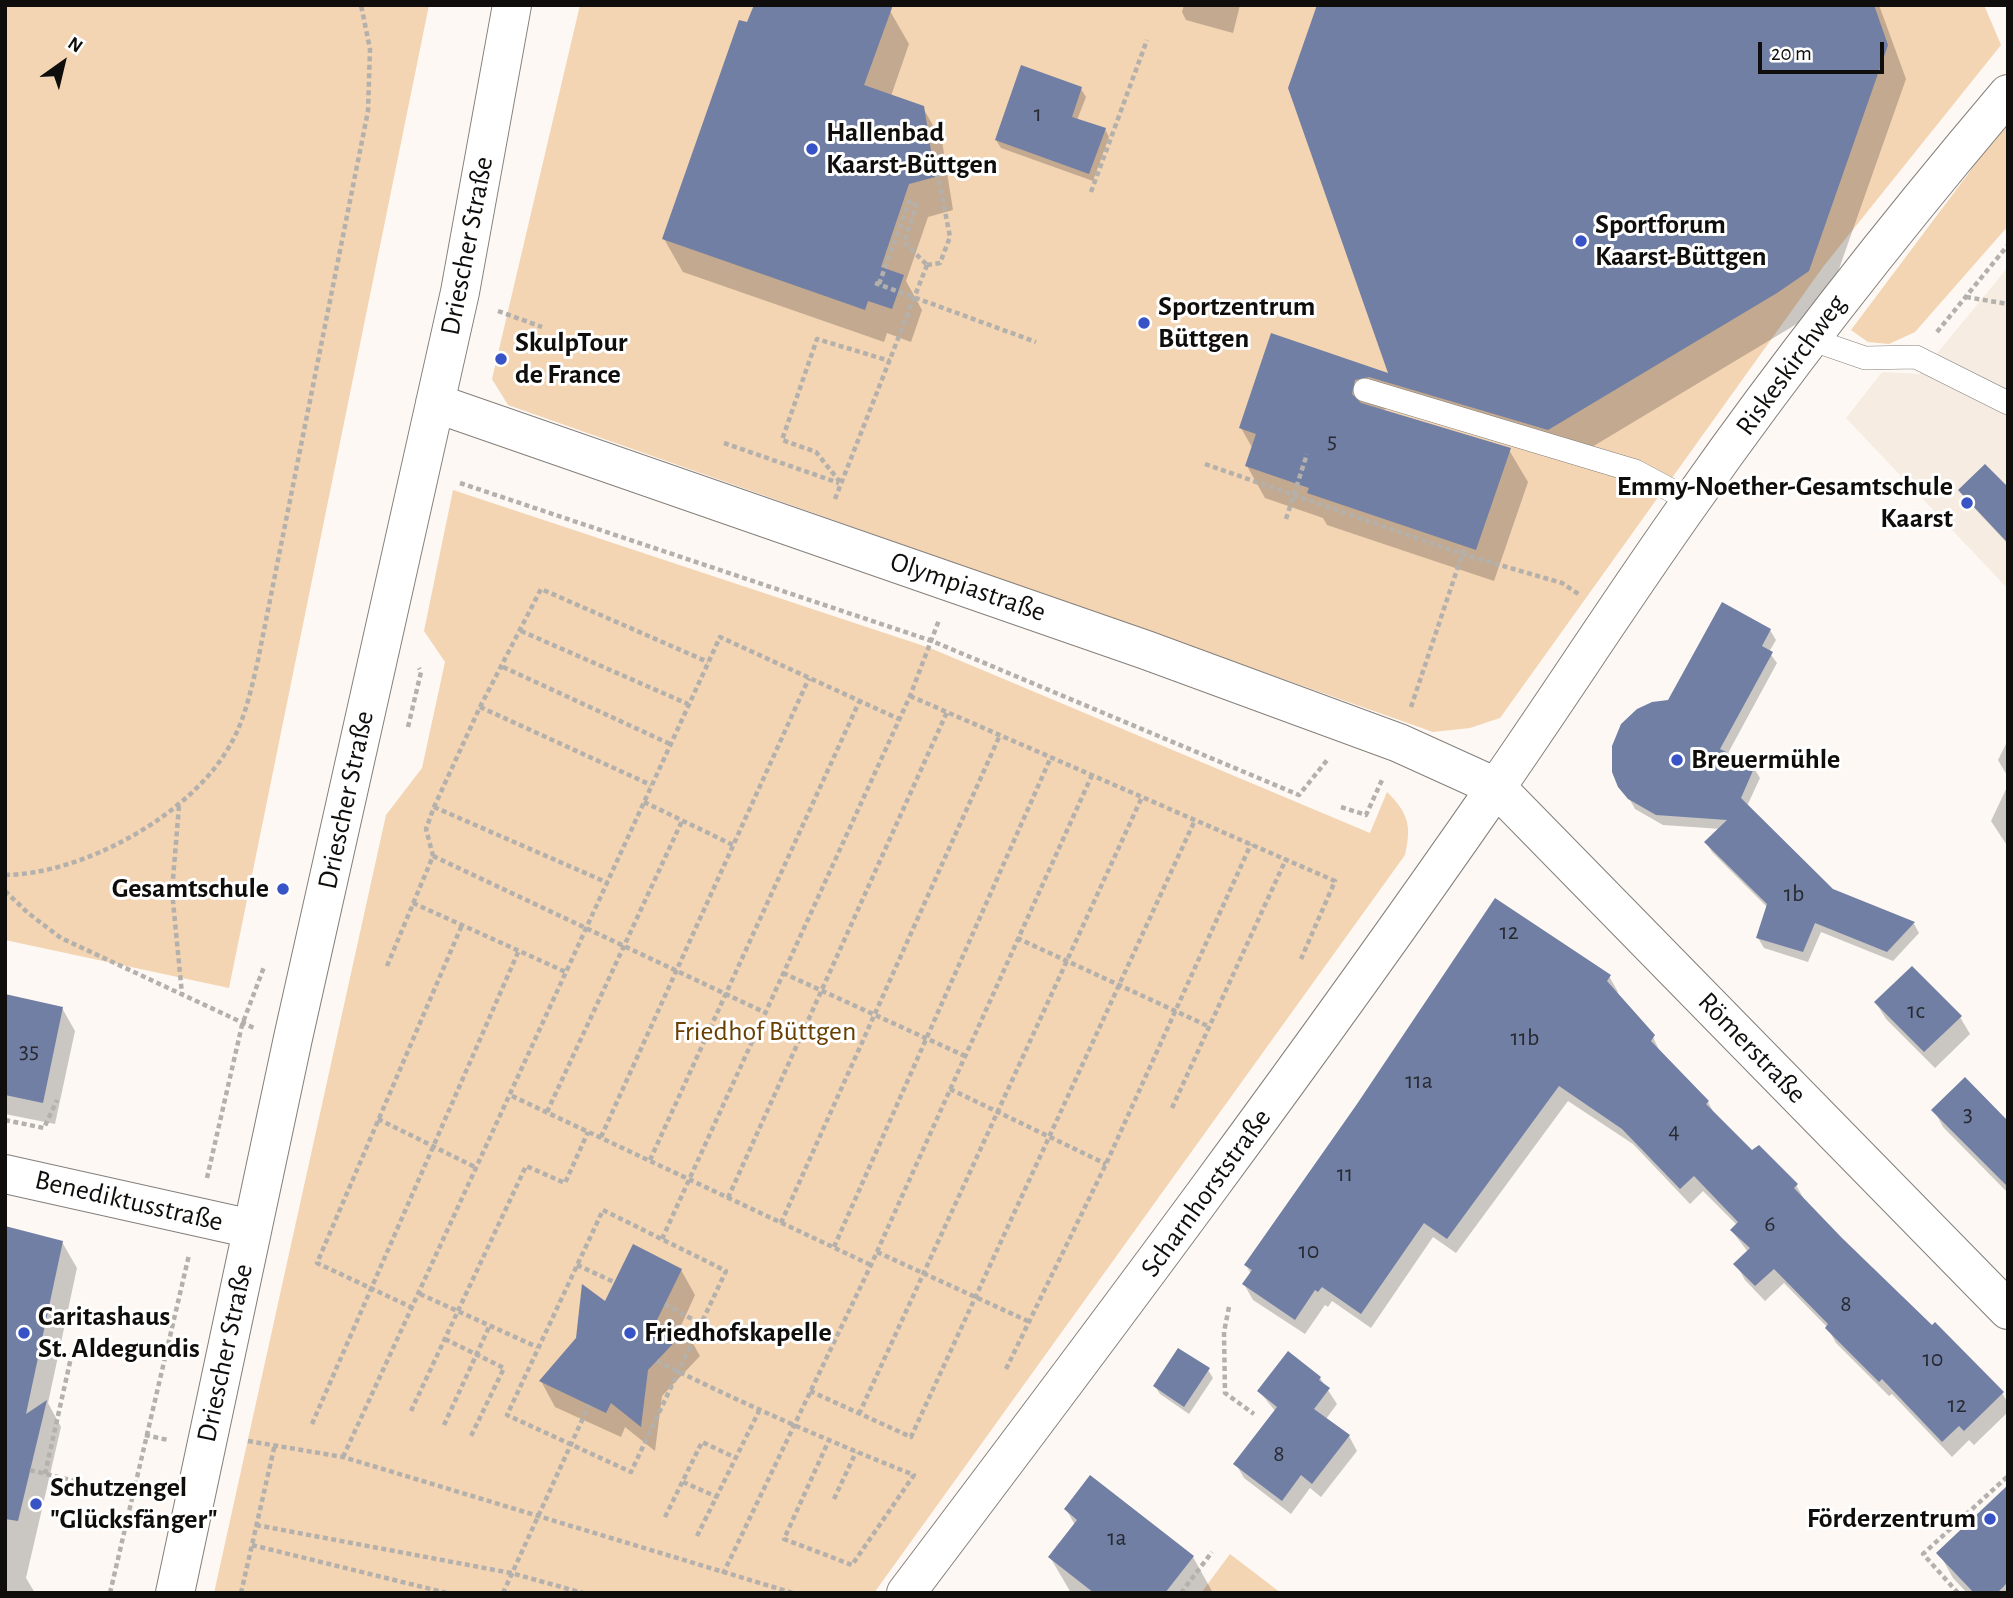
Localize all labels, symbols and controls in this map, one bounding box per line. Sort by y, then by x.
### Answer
north arrow [28,28,98,98]
scale bar [1761,28,1887,72]
text: N [64,34,86,57]
text: 20 m [1771,43,1812,64]
house number: 1 [1034,100,1042,128]
place label: Hallenbad Kaarst-Büttgen [826,116,998,182]
marker: Hallenbad Kaarst-Büttgen [804,141,820,157]
street label: Driescher Straße [433,154,501,338]
place label: Sportforum Kaarst-Büttgen [1595,208,1767,274]
marker: Sportforum Kaarst-Büttgen [1573,233,1589,249]
street label: Riskeskirchweg [1729,288,1853,442]
place label: Sportzentrum Büttgen [1158,290,1315,356]
marker: Sportzentrum Büttgen [1136,315,1152,331]
place label: SkulpTour de France [515,326,628,392]
marker: SkulpTour de France [493,351,509,367]
house number: 5 [1327,427,1337,455]
place label: Emmy-Noether-Gesamtschule Kaarst [1617,470,1953,536]
marker: Emmy-Noether-Gesamtschule Kaarst [1959,495,1975,511]
street label: Olympiastraße [886,545,1050,629]
street label: Driescher Straße [311,708,381,892]
place label: Breuermühle [1691,743,1840,777]
marker: Breuermühle [1669,752,1685,768]
place label: Gesamtschule [112,872,269,906]
house number: 1b [1784,880,1804,908]
marker: Gesamtschule [275,881,291,897]
house number: 12 [1499,918,1519,946]
street label: Römerstraße [1691,985,1813,1111]
house number: 1c [1907,997,1925,1025]
park label: Friedhof Büttgen [674,1015,856,1049]
house number: 11b [1511,1024,1539,1052]
house number: 35 [19,1037,39,1065]
house number: 11a [1405,1067,1433,1095]
house number: 3 [1963,1100,1973,1128]
street label: Scharnhorststraße [1134,1102,1278,1284]
house number: 4 [1668,1117,1680,1145]
house number: 11 [1337,1160,1353,1188]
street label: Benediktusstraße [32,1163,226,1239]
house number: 6 [1764,1210,1776,1238]
house number: 10 [1299,1237,1319,1265]
street label: Driescher Straße [190,1261,260,1445]
house number: 8 [1840,1290,1852,1318]
place label: Caritashaus St. Aldegundis [38,1300,200,1366]
place label: Friedhofskapelle [644,1316,832,1350]
marker: Caritashaus St. Aldegundis [16,1325,32,1341]
marker: Friedhofskapelle [622,1325,638,1341]
house number: 10 [1923,1345,1943,1373]
house number: 12 [1947,1391,1967,1419]
house number: 8 [1273,1440,1285,1468]
place label: Schutzengel "Glücksfänger" [50,1471,218,1537]
marker: Schutzengel "Glücksfänger" [28,1496,44,1512]
place label: Förderzentrum [1807,1502,1976,1536]
marker: Förderzentrum [1982,1511,1998,1527]
house number: 1a [1107,1524,1127,1552]

